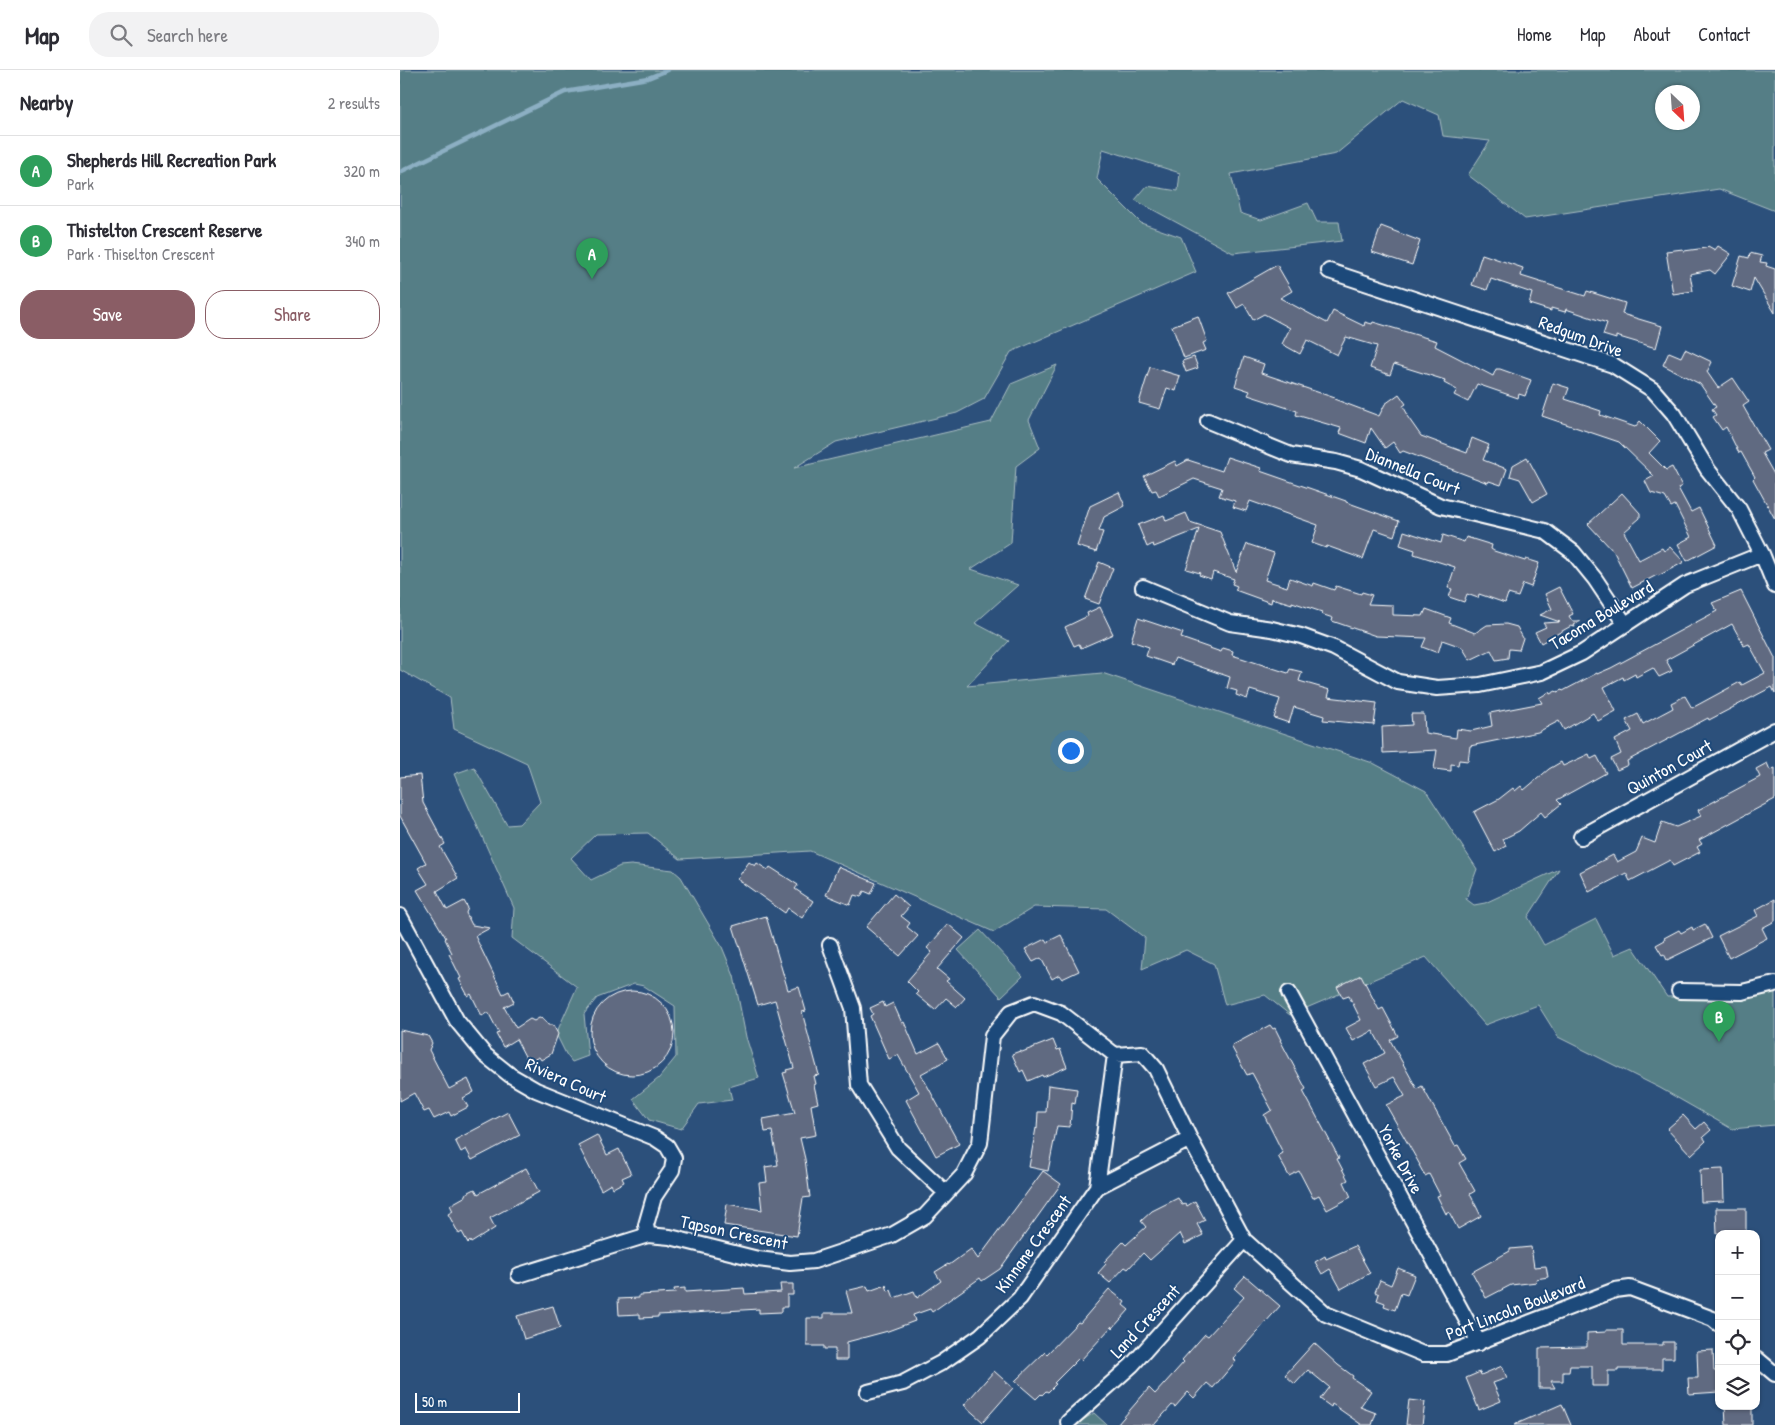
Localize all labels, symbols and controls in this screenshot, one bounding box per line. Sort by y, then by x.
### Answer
search box [89,12,439,57]
text: Map [25,19,59,51]
icon: search [107,21,135,49]
text: Search here [147,22,228,48]
text: Home [1517,22,1552,47]
text: Map [1580,22,1605,47]
text: About [1633,22,1670,47]
text: Contact [1698,22,1750,47]
north arrow [1655,85,1700,130]
text: Nearby [20,88,73,117]
text: 2 results [328,92,380,114]
text: Shepherds Hill Recreation Park [67,147,276,173]
text: A [32,160,40,182]
text: 320 m [344,160,380,182]
text: Park [67,173,94,195]
text: Thistelton Crescent Reserve [67,217,262,243]
text: B [32,230,40,252]
text: 340 m [345,230,380,252]
pin: A [576,238,608,279]
text: Park · Thiselton Crescent [67,243,215,265]
button: Save [20,290,195,339]
button: Share [205,290,380,339]
street label: Redgum Drive [1535,309,1627,363]
street label: Diannella Court [1362,441,1465,502]
street label: Tacoma Boulevard [1544,574,1658,656]
street label: Quinton Court [1622,733,1717,801]
your location [1058,738,1084,764]
pin: B [1703,1001,1735,1042]
street label: Riviera Court [522,1051,611,1109]
street label: Yorke Drive [1372,1120,1430,1198]
street label: Kinnane Crescent [989,1189,1078,1298]
street label: Tapson Crescent [678,1208,791,1256]
map controls [1715,1230,1760,1410]
button: + [1715,1230,1760,1275]
street label: Port Lincoln Boulevard [1442,1270,1588,1346]
button: − [1715,1275,1760,1320]
street label: Land Crescent [1104,1278,1186,1363]
button: locate [1715,1320,1760,1365]
button: layers [1715,1365,1760,1410]
scale bar [415,1390,520,1413]
text: 50 m [422,1392,447,1411]

